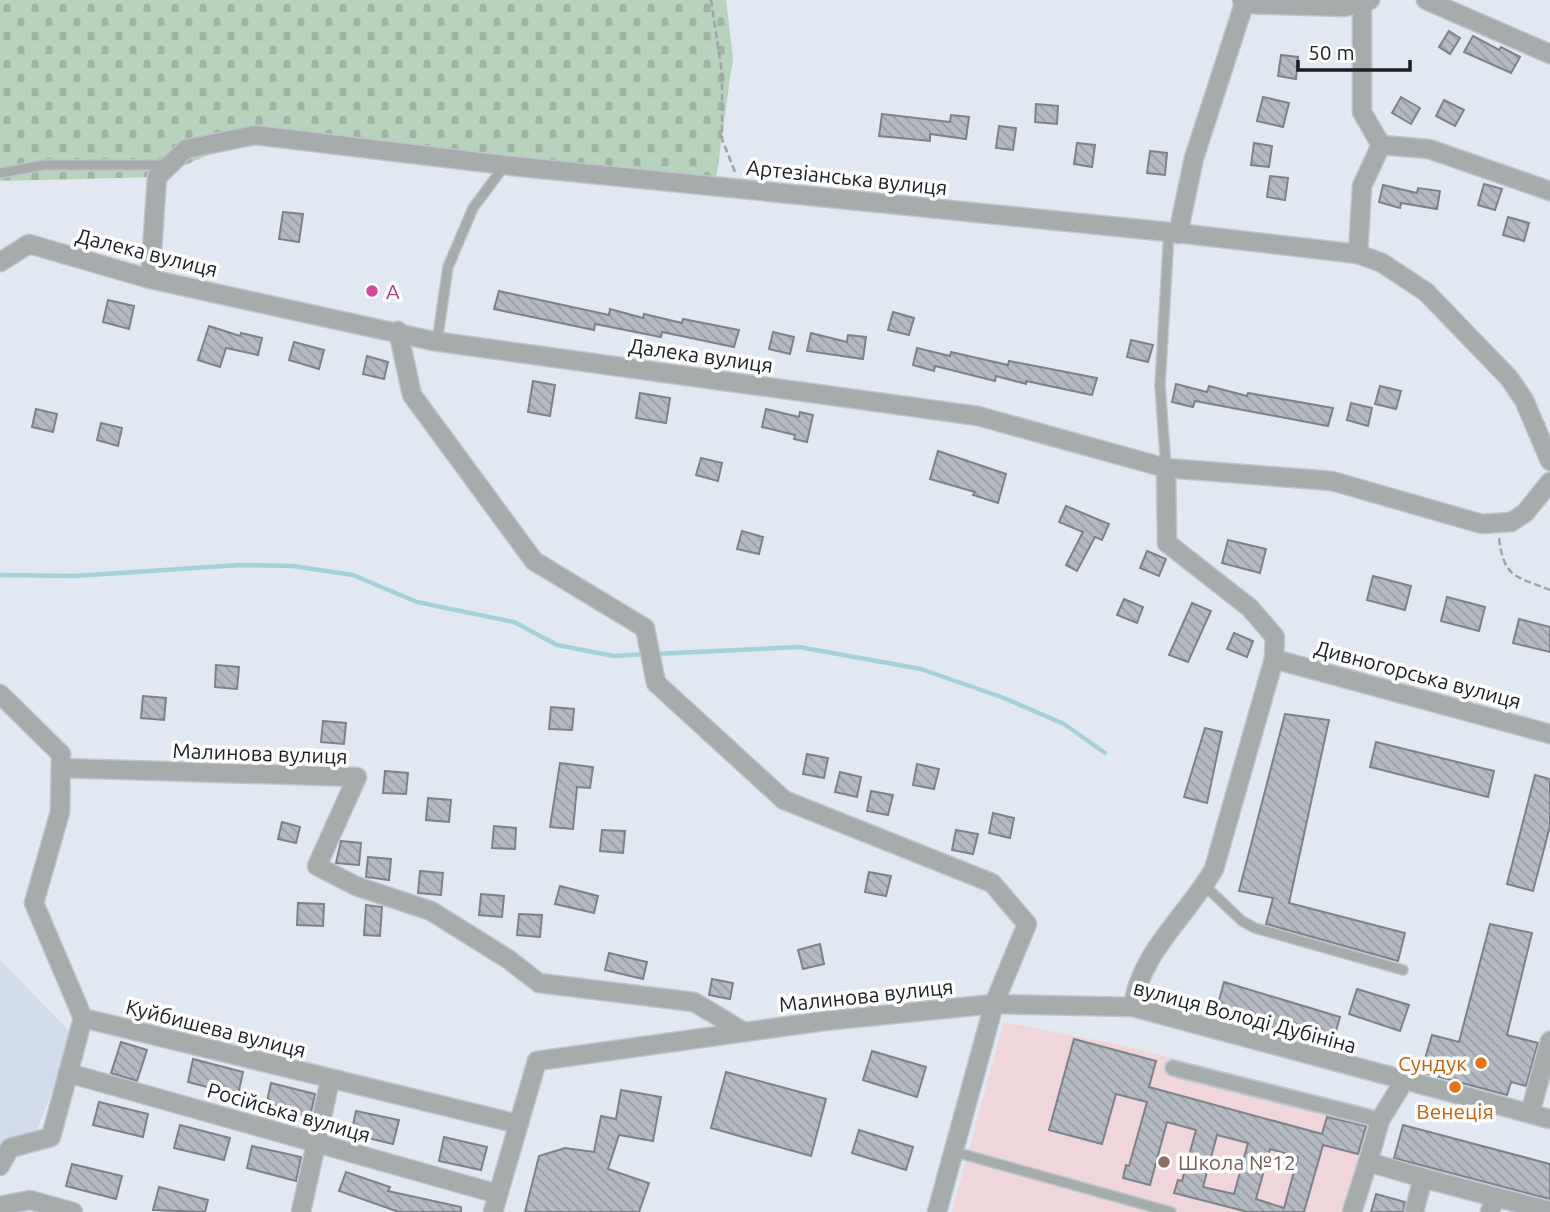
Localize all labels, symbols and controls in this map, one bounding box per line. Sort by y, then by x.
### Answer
scale bar [1298,28,1410,72]
text: 50 m [1308,40,1355,64]
street label: Артезіанська вулиця [745,155,949,199]
street label: Далека вулиця [74,223,220,281]
place label: А [386,279,400,303]
marker: А [364,283,380,299]
street label: Далека вулиця [627,333,775,377]
street label: Дивногорська вулиця [1312,635,1524,713]
street label: Малинова вулиця [172,738,348,768]
street label: Малинова вулиця [778,974,954,1016]
street label: вулиця Володі Дубініна [1131,975,1359,1057]
street label: Куйбишева вулиця [123,994,309,1062]
place label: Сундук [1398,1051,1467,1075]
marker: Сундук [1473,1055,1489,1071]
street label: Російська вулиця [205,1077,373,1147]
marker: Венеція [1447,1079,1463,1095]
place label: Венеція [1416,1099,1494,1123]
place label: Школа №12 [1178,1150,1296,1174]
marker: Школа №12 [1156,1154,1172,1170]

